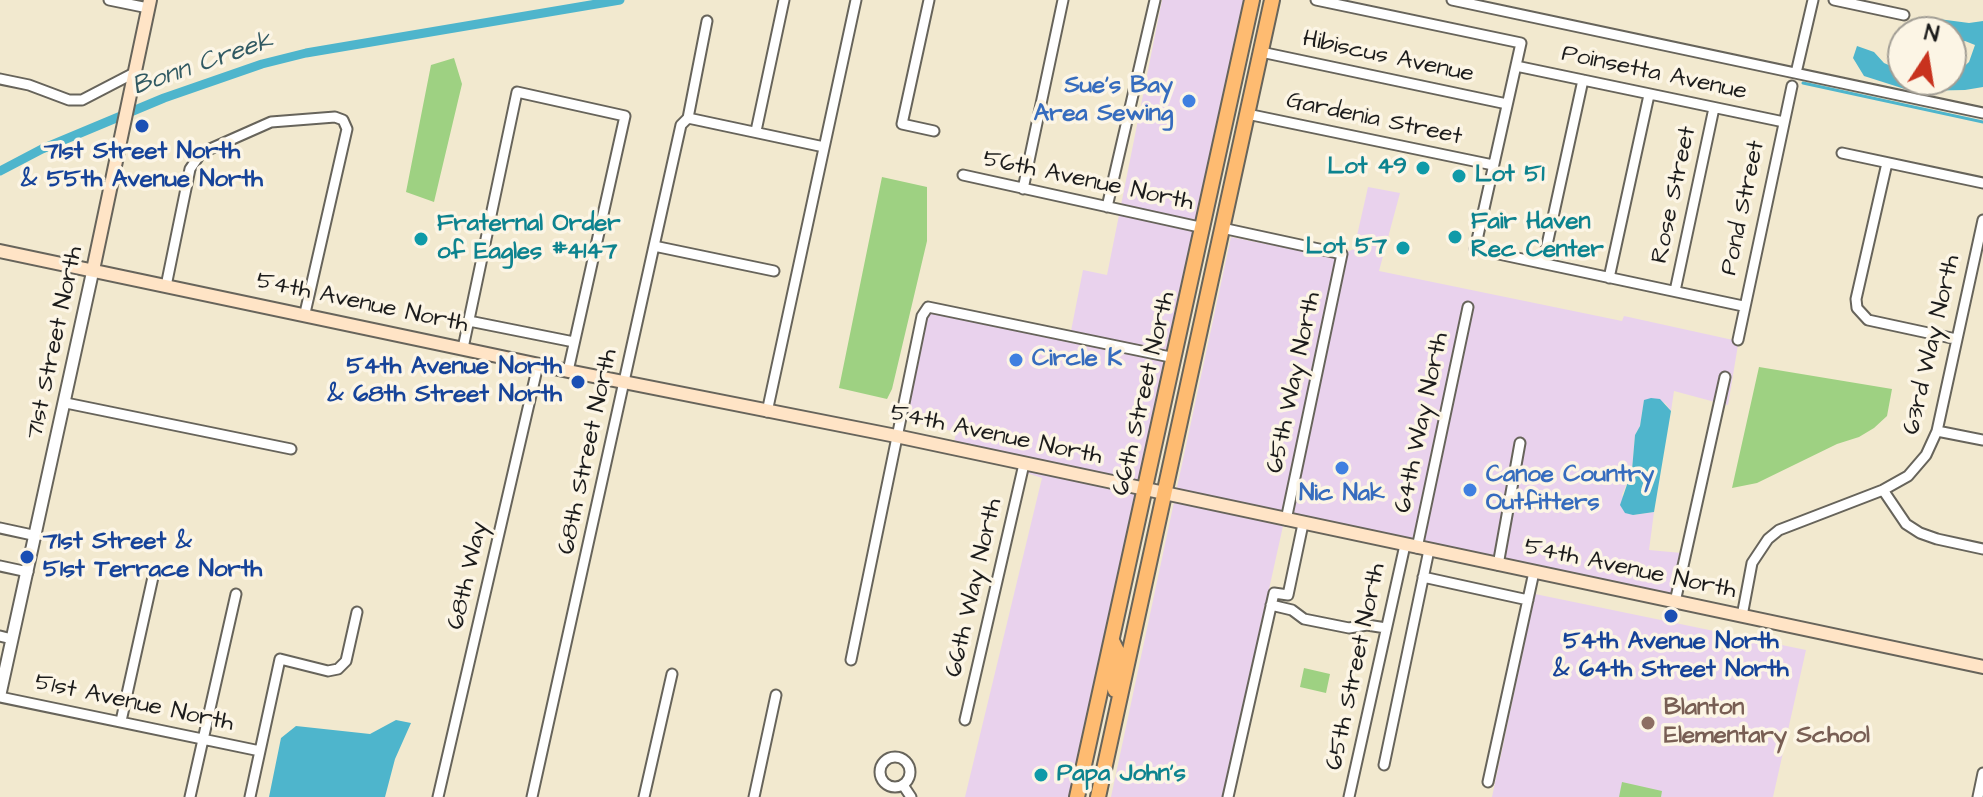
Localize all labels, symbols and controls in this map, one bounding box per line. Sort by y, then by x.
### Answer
north arrow [1887,16,1967,96]
text: N [1922,17,1942,51]
water label: Bonn Creek [129,26,277,104]
street label: Hibiscus Avenue [1300,26,1476,90]
street label: Poinsetta Avenue [1559,40,1749,108]
place label: Sue's Bay Area Sewing [1034,73,1173,129]
street label: Gardenia Street [1284,87,1464,153]
marker: Sue's Bay Area Sewing [1180,92,1198,110]
marker: 71st Street North & 55th Avenue North [133,117,151,135]
street label: Rose Street [1646,124,1704,266]
street label: Pond Street [1716,138,1772,278]
place label: 71st Street North & 55th Avenue North [21,139,263,195]
street label: 56th Avenue North [980,146,1196,218]
place label: Lot 49 [1328,154,1407,182]
marker: Lot 49 [1414,159,1432,177]
place label: Lot 51 [1475,162,1544,190]
marker: Lot 51 [1450,167,1468,185]
place label: Fair Haven Rec Center [1471,209,1604,265]
place label: Fraternal Order of Eagles #4147 [437,211,620,267]
marker: Fair Haven Rec Center [1446,228,1464,246]
marker: Fraternal Order of Eagles #4147 [412,230,430,248]
place label: Lot 57 [1306,234,1387,262]
marker: Lot 57 [1394,239,1412,257]
street label: 71st Street North [22,244,90,442]
street label: 63rd Way North [1898,252,1968,438]
street label: 54th Avenue North [254,268,470,340]
street label: 66th Street North [1108,289,1182,499]
street label: 65th Way North [1262,290,1328,476]
street label: 64th Way North [1390,330,1456,516]
place label: Circle K [1032,346,1122,374]
street label: 68th Street North [553,347,625,557]
marker: Circle K [1007,351,1025,369]
place label: 54th Avenue North & 68th Street North [327,354,562,410]
marker: 54th Avenue North & 68th Street North [569,373,587,391]
street label: 54th Avenue North [888,400,1104,472]
marker: Nic Nak [1333,459,1351,477]
place label: Canoe Country Outfitters [1486,462,1654,518]
place label: Nic Nak [1299,481,1385,509]
marker: Canoe Country Outfitters [1461,481,1479,499]
street label: 66th Way North [940,496,1010,680]
street label: 68th Way [443,519,495,633]
place label: 71st Street & 51st Terrace North [43,529,262,585]
street label: 54th Avenue North [1522,534,1738,606]
marker: 71st Street & 51st Terrace North [18,548,36,566]
street label: 65th Street North [1321,561,1393,773]
marker: 54th Avenue North & 64th Street North [1662,607,1680,625]
place label: 54th Avenue North & 64th Street North [1553,629,1789,685]
street label: 51st Avenue North [32,669,236,739]
place label: Blanton Elementary School [1664,695,1870,751]
marker: Blanton Elementary School [1639,714,1657,732]
place label: Papa John's [1057,761,1186,789]
marker: Papa John's [1032,766,1050,784]

